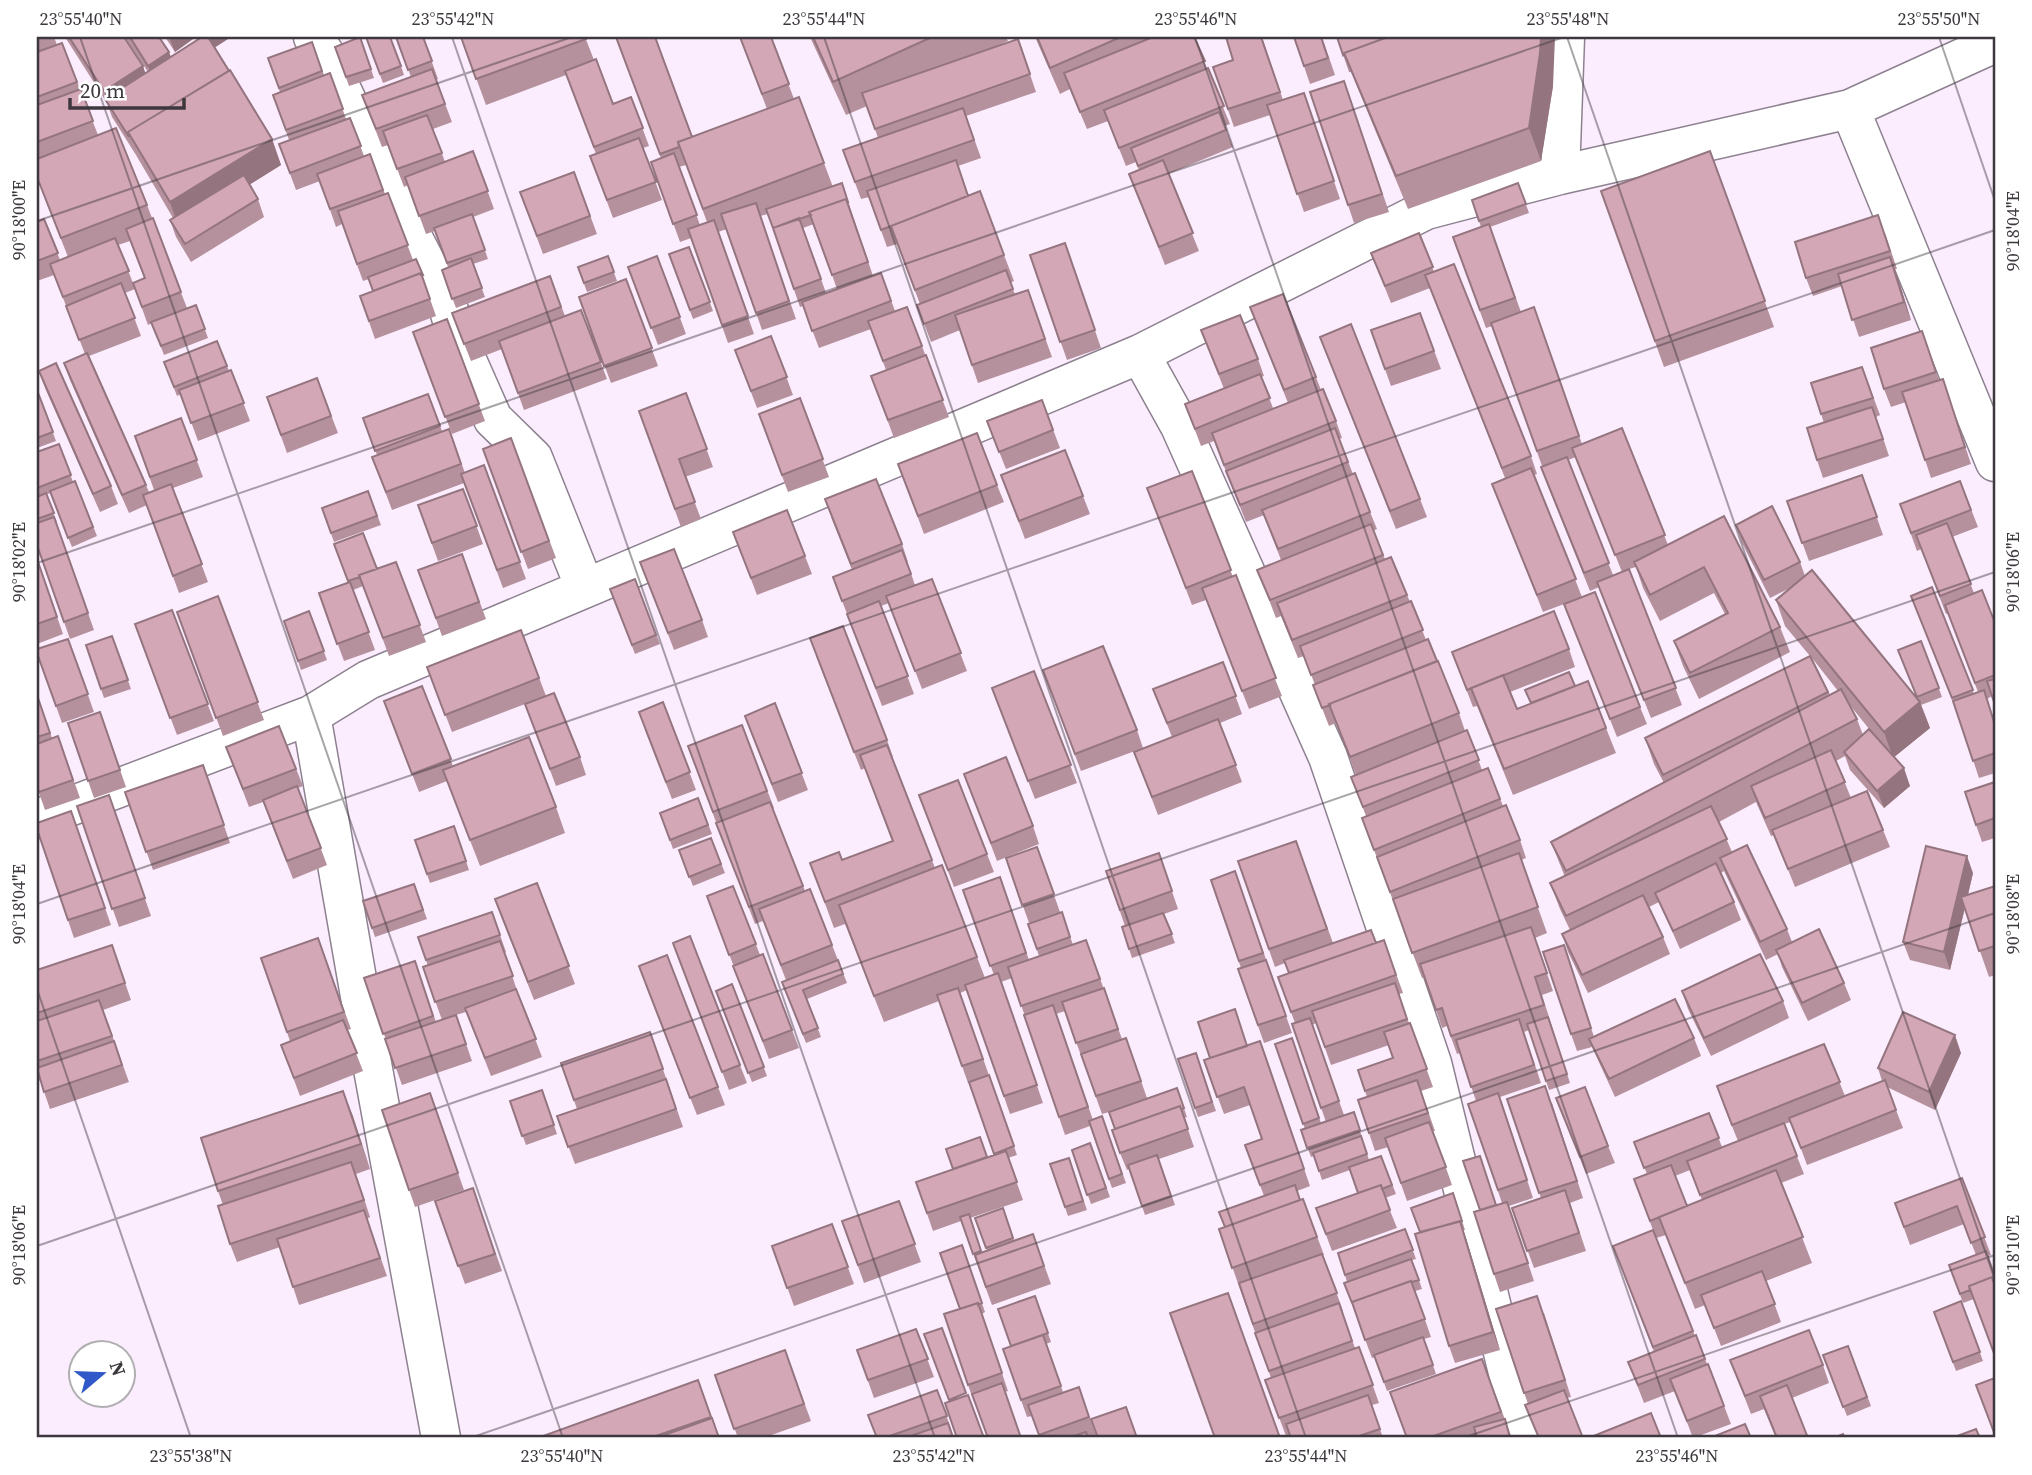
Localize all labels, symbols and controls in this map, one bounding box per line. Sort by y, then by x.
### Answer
text: 23°55'40"N [40,6,122,31]
text: 23°55'42"N [412,6,494,31]
text: 23°55'44"N [783,6,865,31]
text: 23°55'46"N [1155,6,1237,31]
text: 23°55'48"N [1527,6,1609,31]
text: 23°55'50"N [1898,6,1980,31]
scale bar [70,66,184,110]
text: 20 m [80,76,125,105]
text: 90°18'00"E [6,180,31,260]
text: 90°18'04"E [2000,191,2025,271]
text: 90°18'02"E [6,522,31,602]
text: 90°18'06"E [2000,532,2025,612]
text: 90°18'04"E [6,864,31,944]
text: 90°18'08"E [2000,874,2025,954]
text: 90°18'06"E [6,1205,31,1285]
text: 90°18'10"E [2000,1215,2025,1295]
north arrow [66,1338,136,1408]
text: N [104,1358,133,1379]
text: 23°55'38"N [150,1443,232,1468]
text: 23°55'40"N [521,1443,603,1468]
text: 23°55'42"N [893,1443,975,1468]
text: 23°55'44"N [1265,1443,1347,1468]
text: 23°55'46"N [1636,1443,1718,1468]

